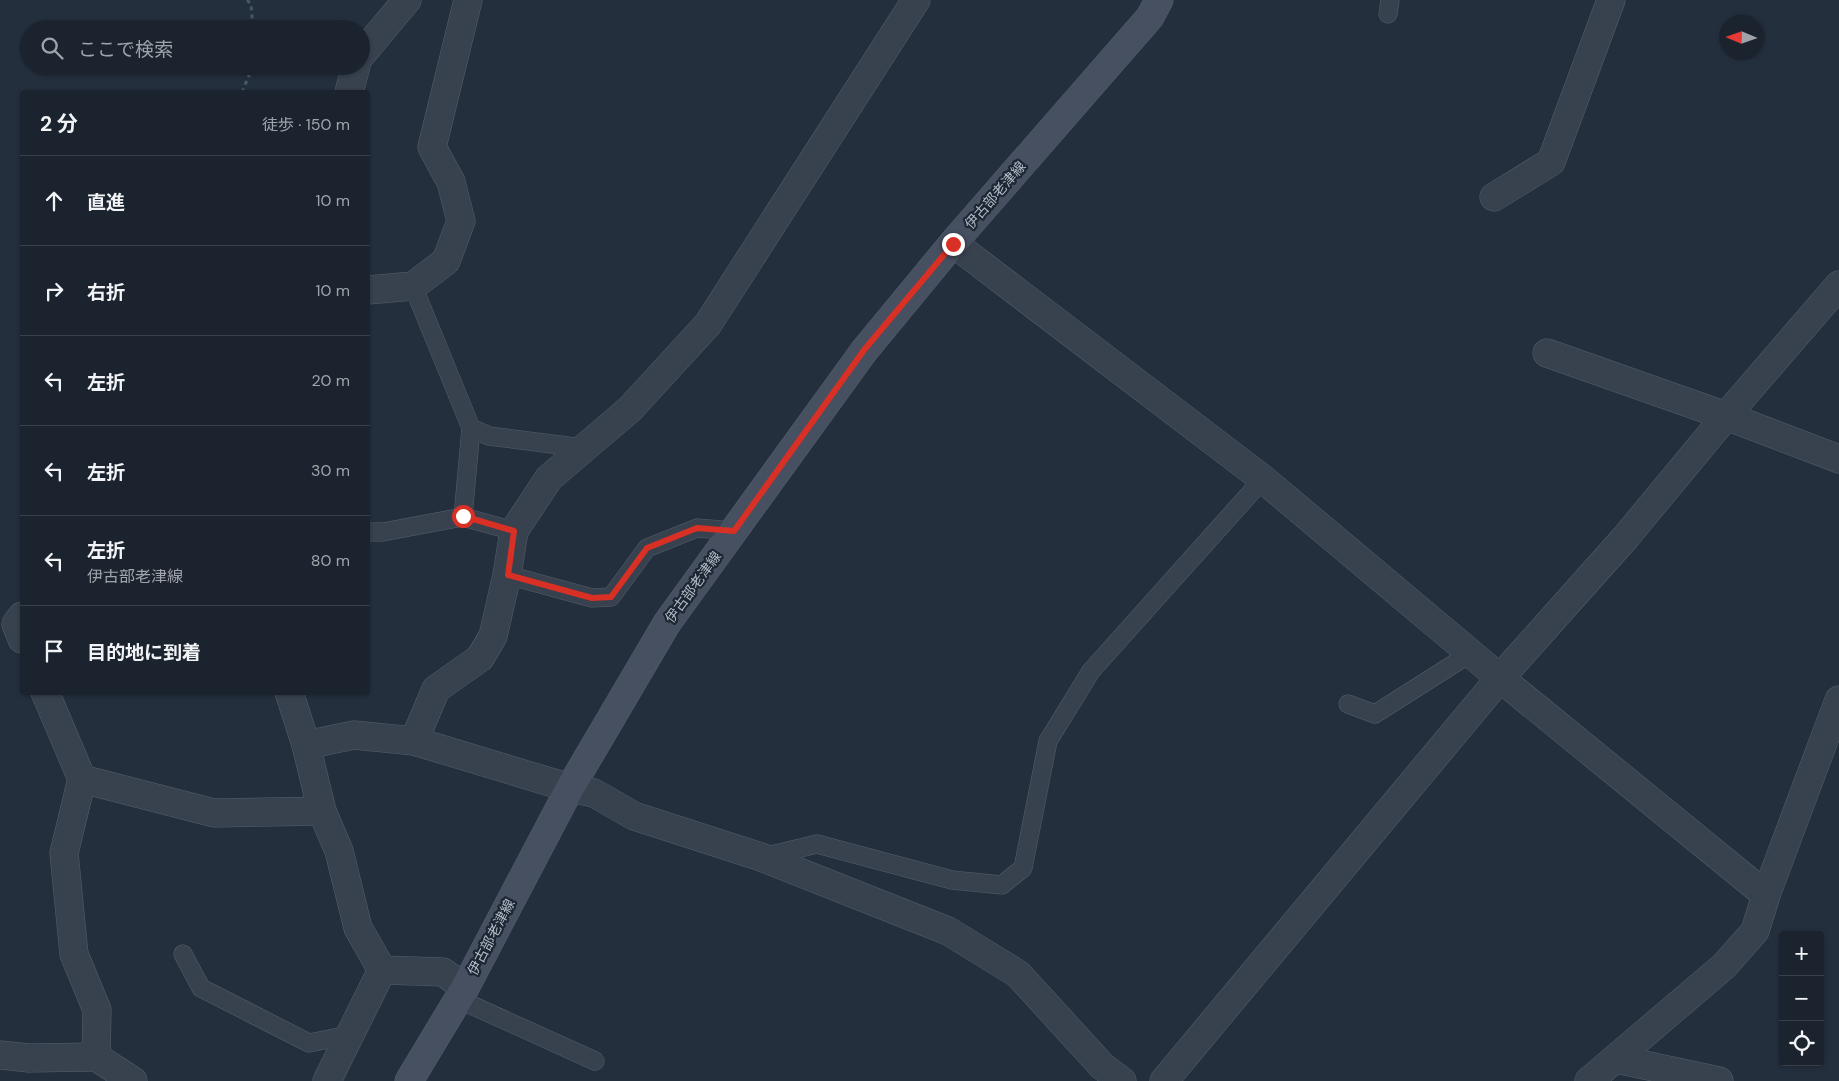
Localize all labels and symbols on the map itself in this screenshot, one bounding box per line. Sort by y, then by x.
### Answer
north arrow [1719,15,1764,60]
street label: 伊古部老津線 [961,157,1029,233]
route end [942,233,965,256]
route start [452,505,475,528]
street label: 伊古部老津線 [661,548,725,626]
street label: 伊古部老津線 [463,896,519,978]

